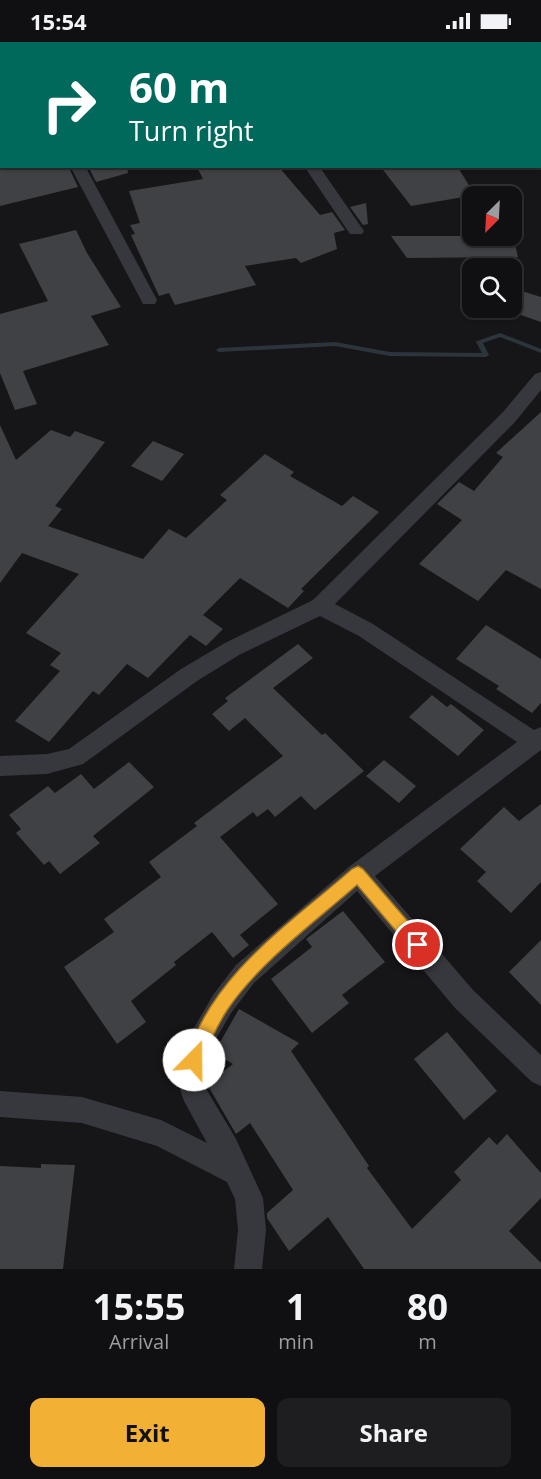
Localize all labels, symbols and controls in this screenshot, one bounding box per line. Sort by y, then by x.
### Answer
text: 15:54 [30,6,87,36]
text: 60 m [129,58,229,115]
icon: right [30,66,108,144]
text: Turn right [129,112,254,149]
north arrow [462,186,522,246]
map controls [462,186,522,318]
button: search [462,258,522,318]
pin [392,919,443,970]
icon: arrive [401,928,434,961]
position arrow [162,1028,226,1092]
text: 15:55 [93,1282,185,1331]
text: 1 [286,1282,307,1331]
text: 80 [407,1282,448,1331]
text: Arrival [109,1328,169,1355]
text: min [278,1328,314,1355]
text: m [418,1328,437,1355]
button: Exit [30,1398,265,1467]
button: Share [277,1398,511,1467]

